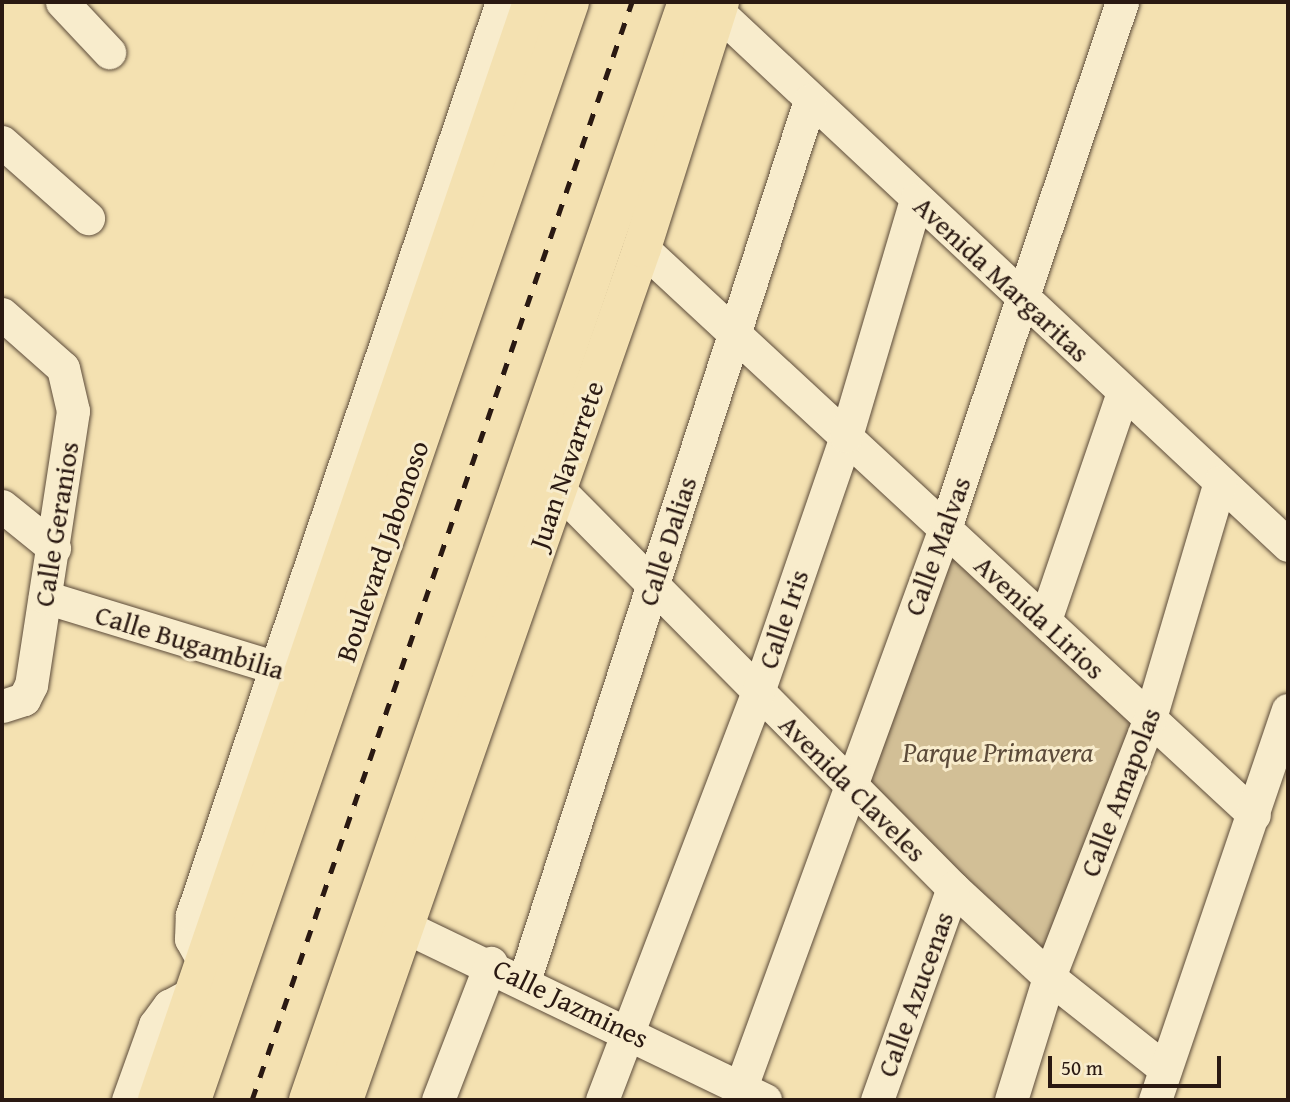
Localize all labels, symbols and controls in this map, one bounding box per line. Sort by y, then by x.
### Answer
street label: Avenida Margaritas [907,189,1097,369]
street label: Juan Navarrete [522,376,610,554]
street label: Boulevard Jabonoso [328,436,436,666]
street label: Calle Geranios [26,439,86,609]
street label: Calle Dalias [630,472,704,610]
street label: Calle Malvas [896,472,978,620]
street label: Avenida Lirios [968,548,1112,686]
street label: Calle Iris [750,565,816,673]
street label: Calle Bugambilia [91,597,289,687]
street label: Calle Amapolas [1072,703,1168,881]
street label: Avenida Claveles [772,707,934,869]
park label: Parque Primavera [902,735,1094,769]
street label: Calle Azucenas [870,907,960,1081]
street label: Calle Jazmines [488,951,654,1055]
scale bar [1052,1042,1225,1086]
text: 50 m [1061,1052,1103,1083]

